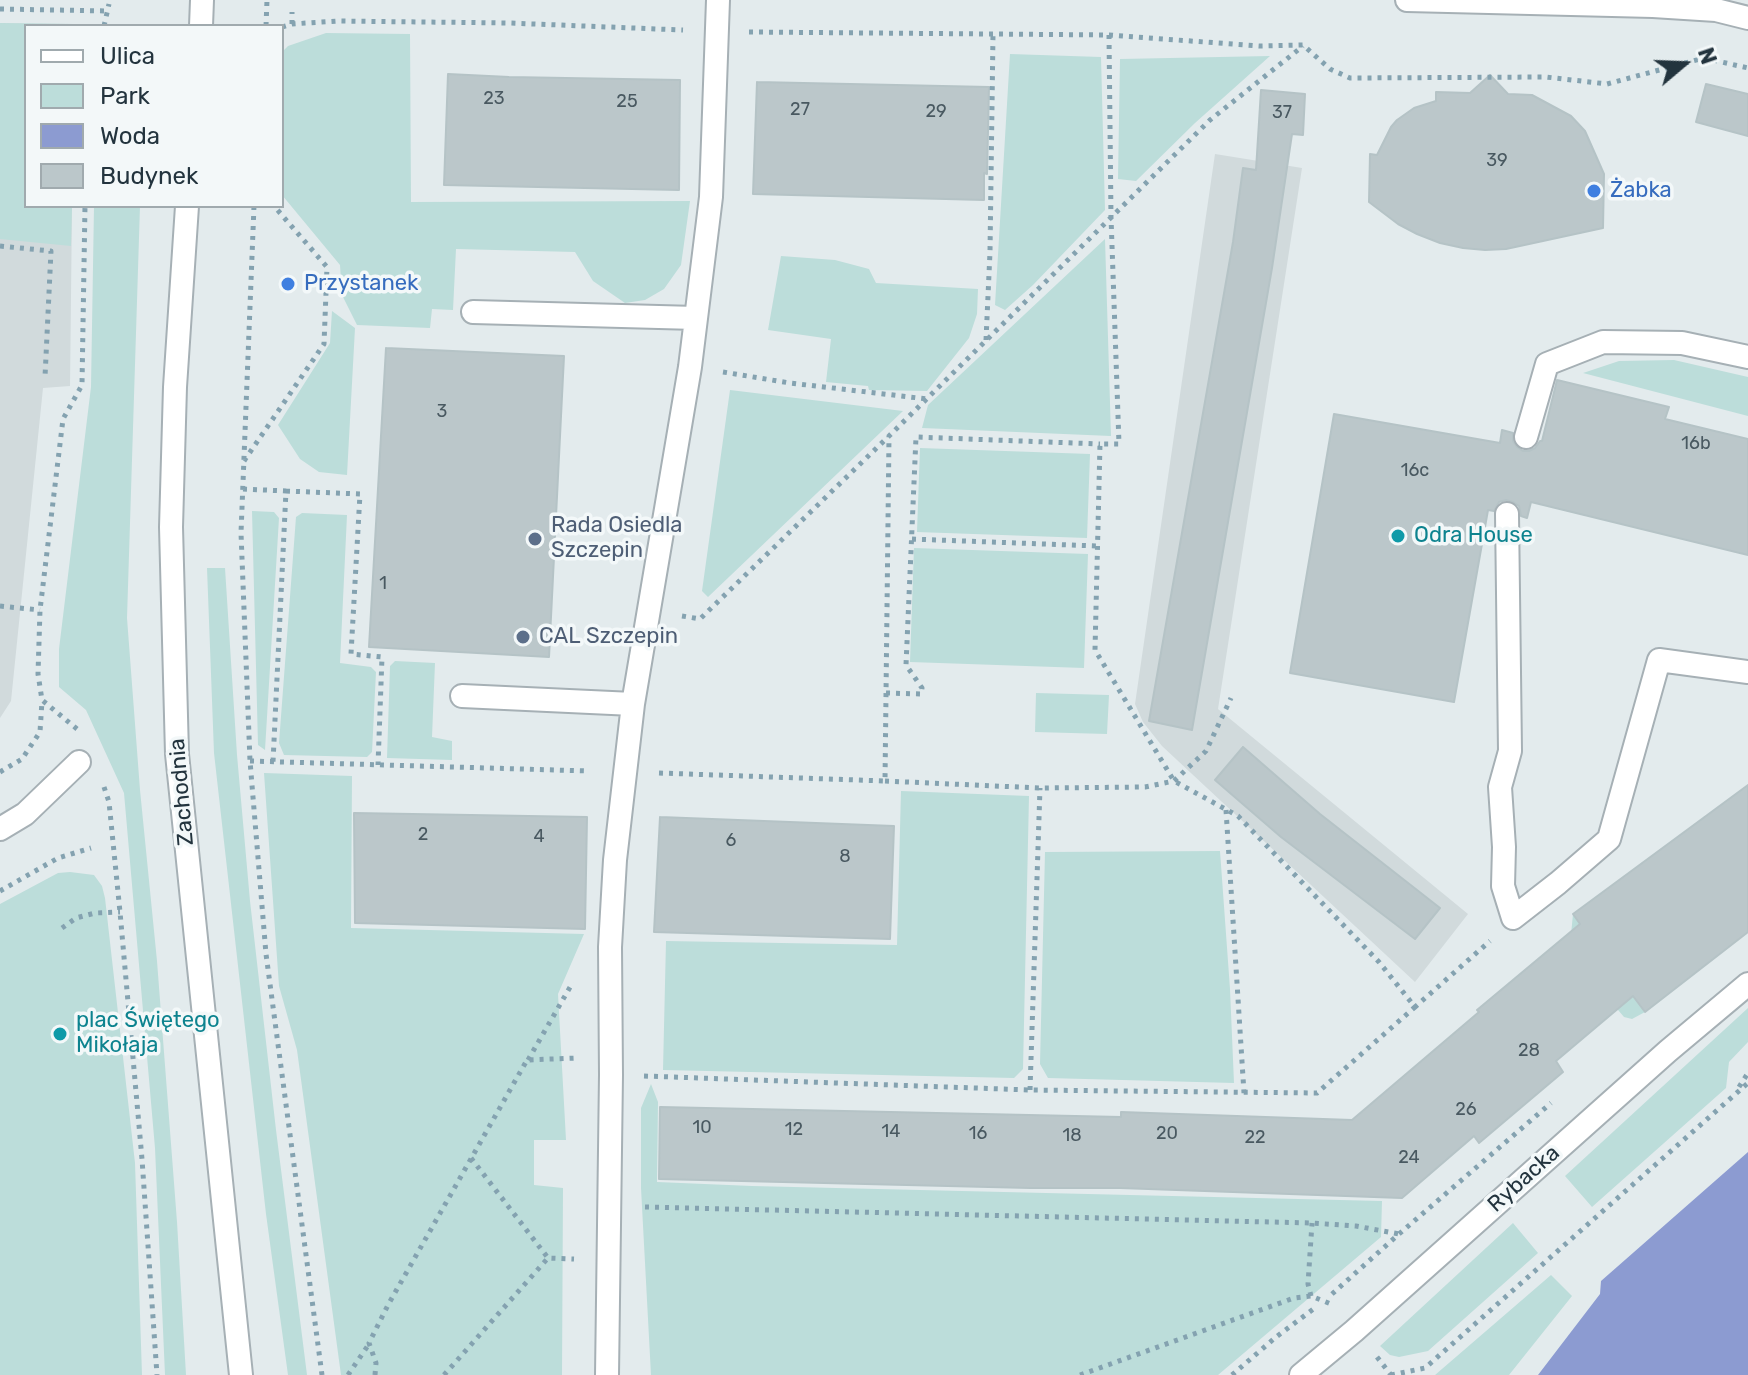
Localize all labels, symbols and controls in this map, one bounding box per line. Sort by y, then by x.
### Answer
legend [24,24,284,208]
north arrow [1644,24,1724,104]
text: Ulica [100,42,155,70]
text: N [1692,44,1723,68]
text: Park [100,82,150,110]
house number: 23 [483,88,505,110]
house number: 25 [616,91,638,113]
house number: 27 [790,99,810,121]
house number: 29 [925,101,947,123]
house number: 37 [1272,102,1292,124]
text: Woda [100,122,160,150]
house number: 39 [1486,150,1508,172]
text: Budynek [100,162,198,190]
place label: Żabka [1610,178,1672,204]
marker: Żabka [1585,182,1603,200]
place label: Przystanek [304,271,418,297]
marker: Przystanek [279,275,297,293]
house number: 3 [437,401,447,423]
house number: 16b [1681,433,1711,455]
house number: 16c [1401,460,1429,482]
place label: Rada Osiedla Szczepin [551,513,683,564]
place label: Odra House [1414,523,1533,549]
marker: Odra House [1389,527,1407,545]
marker: Rada Osiedla Szczepin [526,530,544,548]
house number: 1 [379,573,387,595]
place label: CAL Szczepin [539,624,678,650]
marker: CAL Szczepin [514,628,532,646]
street label: Zachodnia [164,737,200,847]
house number: 2 [418,824,428,846]
house number: 4 [533,826,545,848]
house number: 6 [726,830,736,852]
house number: 8 [839,846,851,868]
place label: plac Świętego Mikołaja [76,1008,220,1060]
marker: plac Świętego Mikołaja [51,1025,69,1043]
house number: 28 [1518,1040,1540,1062]
house number: 26 [1455,1099,1477,1121]
house number: 10 [692,1117,712,1139]
house number: 12 [785,1119,803,1141]
house number: 14 [882,1121,900,1143]
house number: 16 [969,1123,987,1145]
house number: 20 [1156,1123,1178,1145]
house number: 18 [1062,1125,1082,1147]
house number: 22 [1244,1127,1266,1149]
street label: Rybacka [1483,1140,1565,1218]
house number: 24 [1398,1147,1420,1169]

